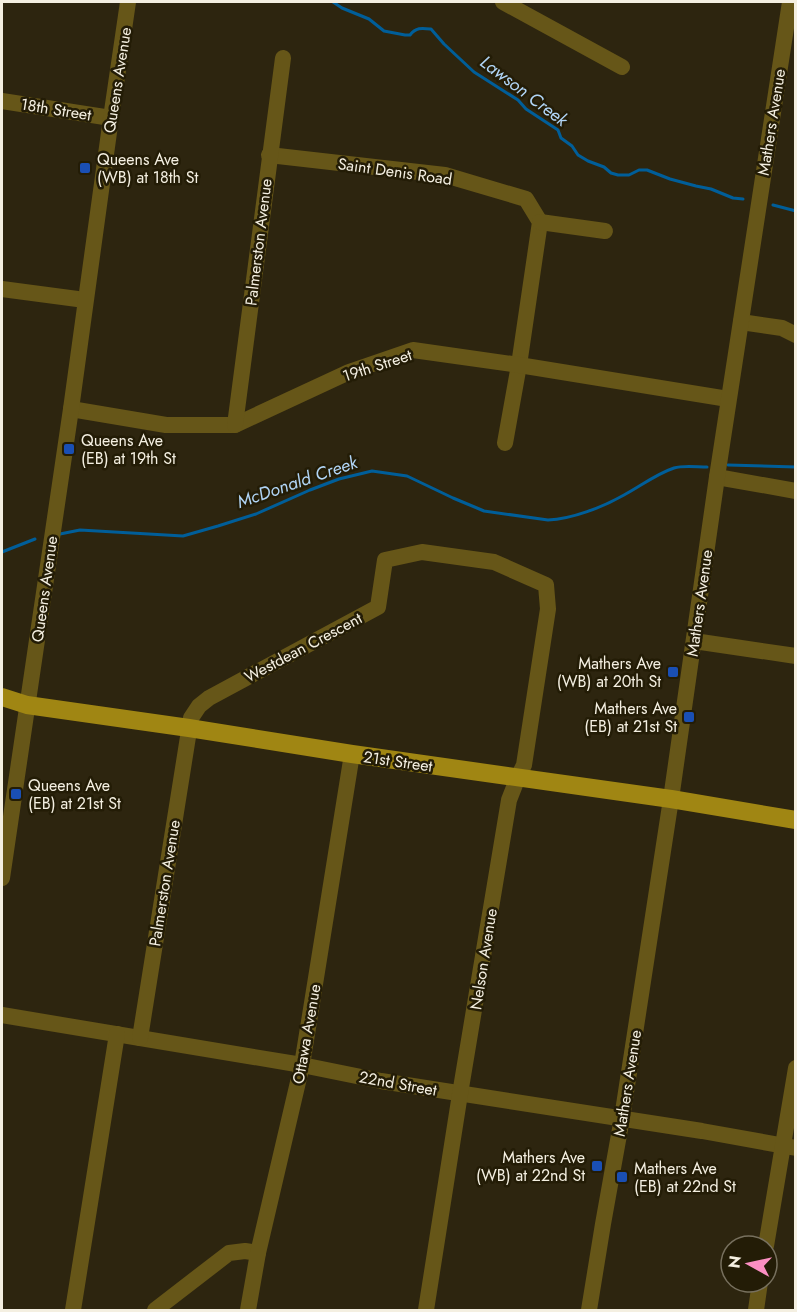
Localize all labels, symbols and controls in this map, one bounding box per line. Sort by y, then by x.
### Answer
street label: Queens Avenue [98,25,137,135]
water label: Lawson Creek [475,49,574,134]
street label: Mathers Avenue [752,67,791,177]
street label: 18th Street [19,93,93,126]
place label: Queens Ave (WB) at 18th St [97,148,199,189]
street label: Saint Denis Road [336,152,454,191]
marker: Queens Ave (WB) at 18th St [78,161,92,175]
street label: Palmerston Avenue [239,177,278,307]
street label: 19th Street [340,343,415,387]
place label: Queens Ave (EB) at 19th St [81,429,176,470]
marker: Queens Ave (EB) at 19th St [62,442,76,456]
water label: McDonald Creek [233,449,362,515]
street label: Queens Avenue [26,534,63,644]
street label: Mathers Avenue [681,548,718,658]
street label: Westdean Crescent [240,607,366,688]
place label: Mathers Ave (WB) at 20th St [557,652,661,693]
marker: Mathers Ave (WB) at 20th St [666,665,680,679]
place label: Mathers Ave (EB) at 21st St [584,697,677,738]
marker: Mathers Ave (EB) at 21st St [682,710,696,724]
street label: 21st Street [362,745,434,778]
place label: Queens Ave (EB) at 21st St [28,774,121,815]
marker: Queens Ave (EB) at 21st St [9,787,23,801]
street label: Palmerston Avenue [143,818,186,948]
street label: Nelson Avenue [464,907,503,1012]
street label: Ottawa Avenue [286,982,327,1086]
street label: Mathers Avenue [608,1028,647,1138]
street label: 22nd Street [357,1065,439,1102]
place label: Mathers Ave (WB) at 22nd St [476,1146,585,1187]
place label: Mathers Ave (EB) at 22nd St [634,1157,736,1198]
marker: Mathers Ave (WB) at 22nd St [590,1159,604,1173]
marker: Mathers Ave (EB) at 22nd St [615,1170,629,1184]
north arrow [719,1234,779,1294]
text: N [722,1254,747,1270]

